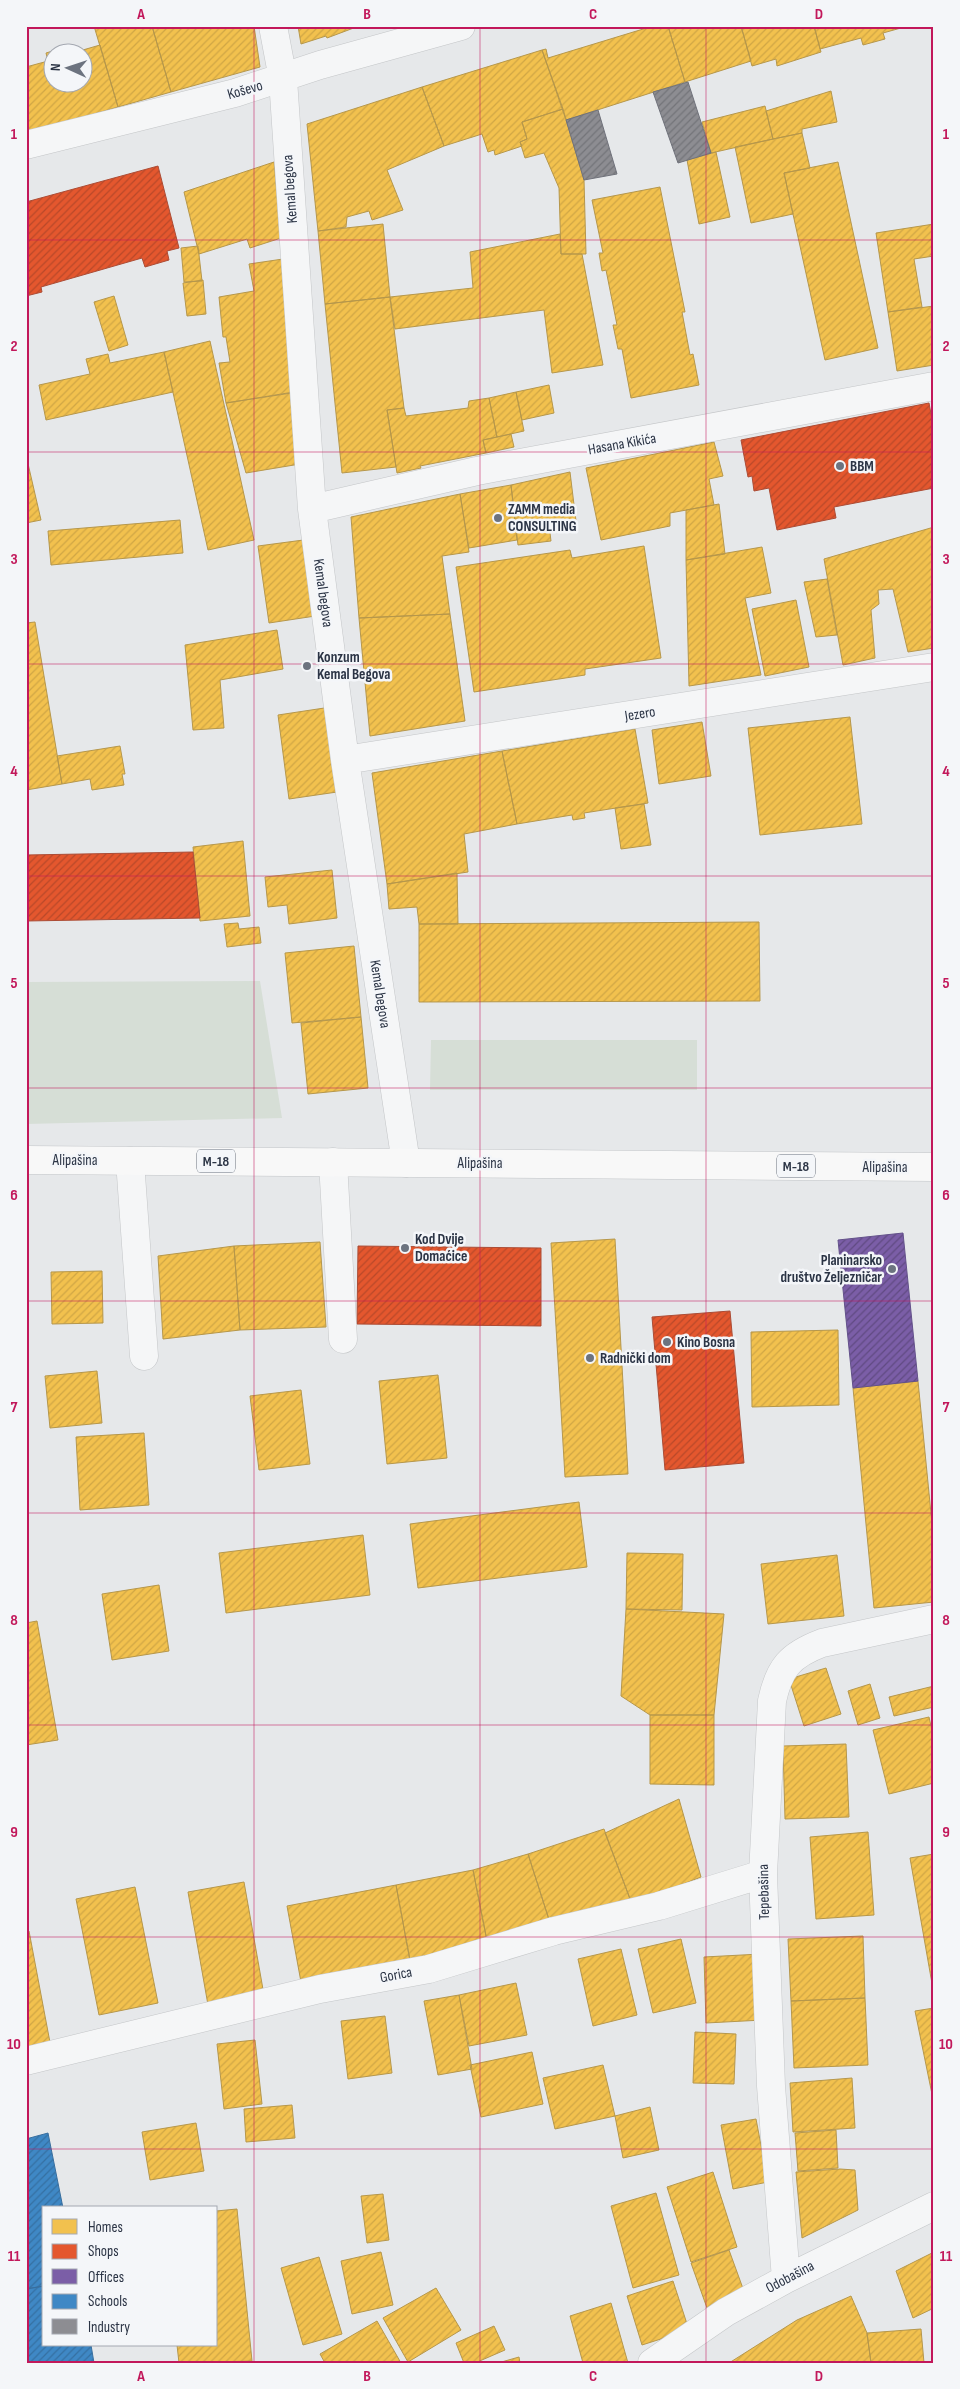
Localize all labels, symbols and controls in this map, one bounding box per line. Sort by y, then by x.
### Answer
text: A [136,5,145,24]
text: B [363,5,371,24]
text: C [589,5,597,24]
text: D [815,5,823,24]
north arrow [42,42,92,92]
text: N [47,63,64,72]
street label: Koševo [225,76,265,104]
text: 1 [11,125,18,144]
text: 1 [943,125,950,144]
street label: Kemal begova [278,154,302,224]
text: 2 [10,337,18,356]
text: 2 [942,337,950,356]
street label: Hasana Kikića [586,429,658,459]
place label: BBM [850,457,874,476]
marker: BBM [834,460,846,472]
place label: ZAMM media CONSULTING [508,500,577,536]
marker: ZAMM media CONSULTING [492,512,504,524]
text: 3 [10,550,18,569]
text: 3 [942,550,950,569]
street label: Kemal begova [309,558,337,629]
place label: Konzum Kemal Begova [317,648,390,684]
marker: Konzum Kemal Begova [301,660,313,672]
street label: Jezero [622,702,657,726]
text: 4 [10,762,18,781]
text: 4 [942,762,950,781]
street label: Kemal begova [365,959,395,1030]
text: 5 [10,974,18,993]
text: 5 [942,974,950,993]
road number: M-18 [197,1150,235,1172]
street label: Alipašina [52,1151,98,1170]
street label: Alipašina [457,1154,503,1173]
road number: M-18 [777,1154,815,1178]
street label: Alipašina [862,1158,908,1177]
text: 6 [10,1186,18,1205]
text: 6 [942,1186,950,1205]
place label: Kod Dvije Domaćice [415,1230,467,1266]
marker: Kod Dvije Domaćice [399,1242,411,1254]
place label: Planinarsko društvo Željezničar [780,1251,882,1287]
marker: Planinarsko društvo Željezničar [886,1263,898,1275]
place label: Kino Bosna [677,1333,735,1352]
marker: Kino Bosna [661,1336,673,1348]
place label: Radnički dom [600,1349,671,1368]
marker: Radnički dom [584,1352,596,1364]
text: 7 [11,1398,18,1417]
text: 7 [943,1398,950,1417]
text: 8 [10,1611,18,1630]
text: 8 [942,1611,950,1630]
text: 9 [10,1823,18,1842]
text: 9 [942,1823,950,1842]
street label: Tepebašina [754,1864,774,1920]
street label: Gorica [378,1963,414,1987]
text: 10 [7,2035,21,2054]
text: 10 [939,2035,953,2054]
legend [42,2206,218,2346]
text: Homes [88,2218,123,2237]
text: Shops [88,2242,119,2261]
text: 11 [8,2247,21,2266]
text: 11 [940,2247,953,2266]
street label: Odobašina [762,2256,818,2298]
text: Offices [88,2268,124,2287]
text: Schools [88,2292,127,2311]
text: Industry [88,2318,130,2337]
text: A [136,2367,145,2386]
text: B [363,2367,371,2386]
text: C [589,2367,597,2386]
text: D [815,2367,823,2386]

